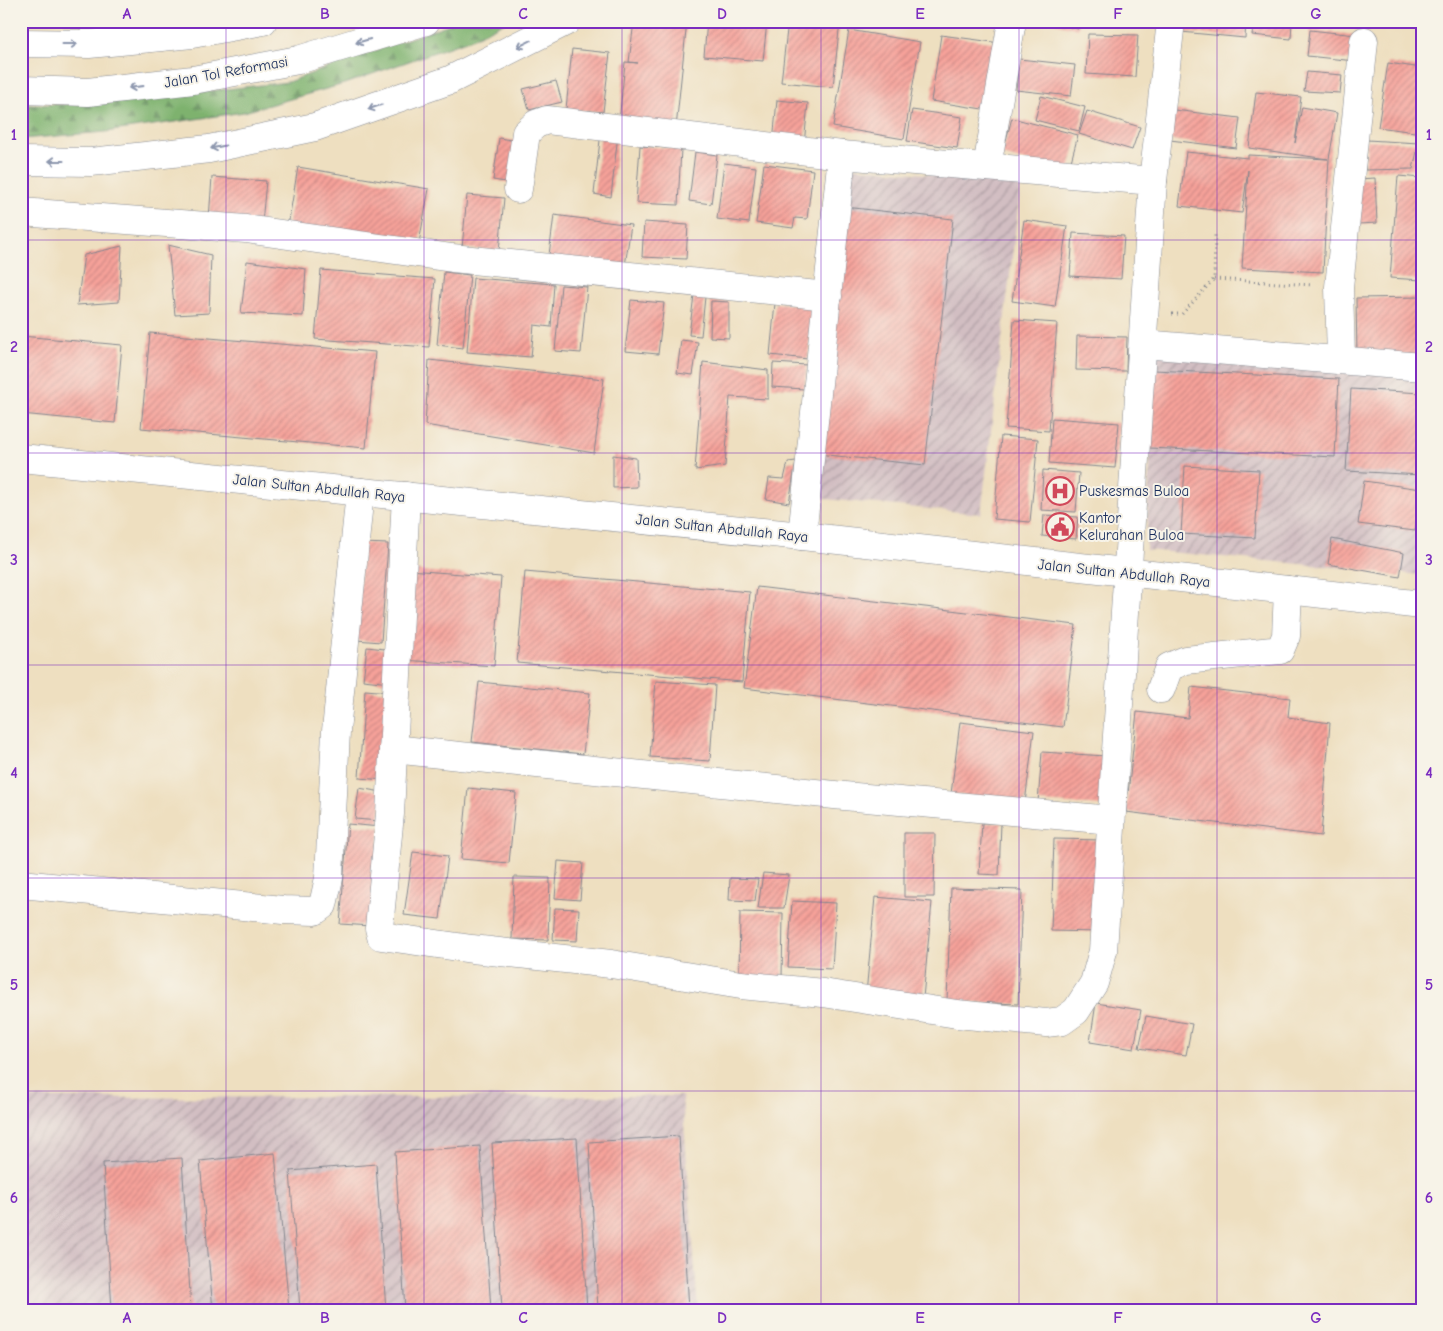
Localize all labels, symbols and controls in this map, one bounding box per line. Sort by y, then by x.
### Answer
text: A [123,5,132,23]
text: B [320,5,330,23]
text: C [518,5,528,23]
text: D [717,5,727,23]
text: E [915,5,925,23]
text: F [1113,5,1123,23]
text: G [1310,5,1322,23]
one-way arrow [356,37,372,47]
one-way arrow [62,39,78,48]
one-way arrow [517,40,532,49]
street label: Jalan Tol Reformasi [163,52,289,92]
one-way arrow [128,82,144,92]
one-way arrow [367,102,383,112]
text: 1 [11,126,17,144]
text: 1 [1426,126,1432,144]
one-way arrow [210,143,226,153]
one-way arrow [48,156,64,166]
text: 2 [10,338,18,356]
text: 2 [1425,338,1433,356]
street label: Jalan Sultan Abdullah Raya [232,470,406,506]
hospital icon: Puskesmas Buloa [1045,476,1075,506]
place label: Puskesmas Buloa [1079,482,1189,500]
place label: Kantor Kelurahan Buloa [1079,509,1184,544]
street label: Jalan Sultan Abdullah Raya [635,510,809,546]
public building icon: Kantor Kelurahan Buloa [1045,512,1075,542]
text: 3 [10,551,18,569]
text: 3 [1425,551,1433,569]
street label: Jalan Sultan Abdullah Raya [1037,555,1211,591]
text: 4 [10,764,18,782]
text: 4 [1425,764,1433,782]
text: 5 [10,976,18,994]
text: 5 [1425,976,1433,994]
text: 6 [10,1189,18,1207]
text: 6 [1425,1189,1433,1207]
text: A [123,1309,132,1327]
text: B [320,1309,330,1327]
text: C [518,1309,528,1327]
text: D [717,1309,727,1327]
text: E [915,1309,925,1327]
text: F [1113,1309,1123,1327]
text: G [1310,1309,1322,1327]

